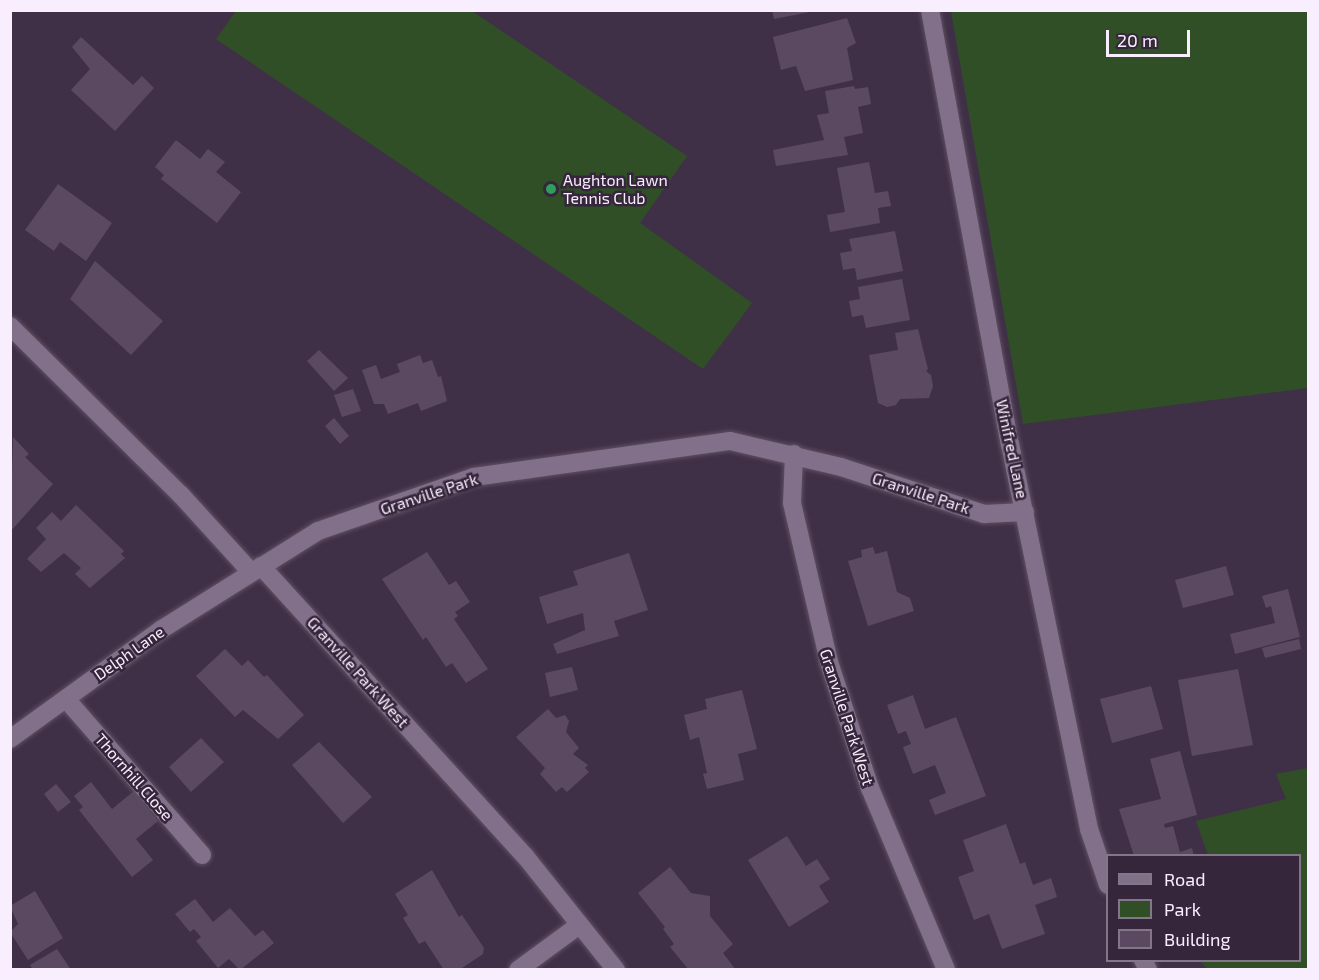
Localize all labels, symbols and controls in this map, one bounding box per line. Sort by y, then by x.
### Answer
scale bar [1109,18,1193,56]
text: 20 m [1117,29,1158,51]
place label: Aughton Lawn Tennis Club [563,170,668,208]
marker: Aughton Lawn Tennis Club [544,182,558,196]
street label: Winifred Lane [992,398,1032,500]
street label: Granville Park [870,468,972,518]
street label: Granville Park [378,469,480,519]
street label: Granville Park West [303,613,413,731]
street label: Delph Lane [90,622,168,684]
street label: Granville Park West [816,646,878,788]
street label: Thornhill Close [91,729,177,825]
legend [1106,854,1301,962]
text: Road [1164,868,1205,890]
text: Park [1164,898,1201,920]
text: Building [1164,928,1231,950]

